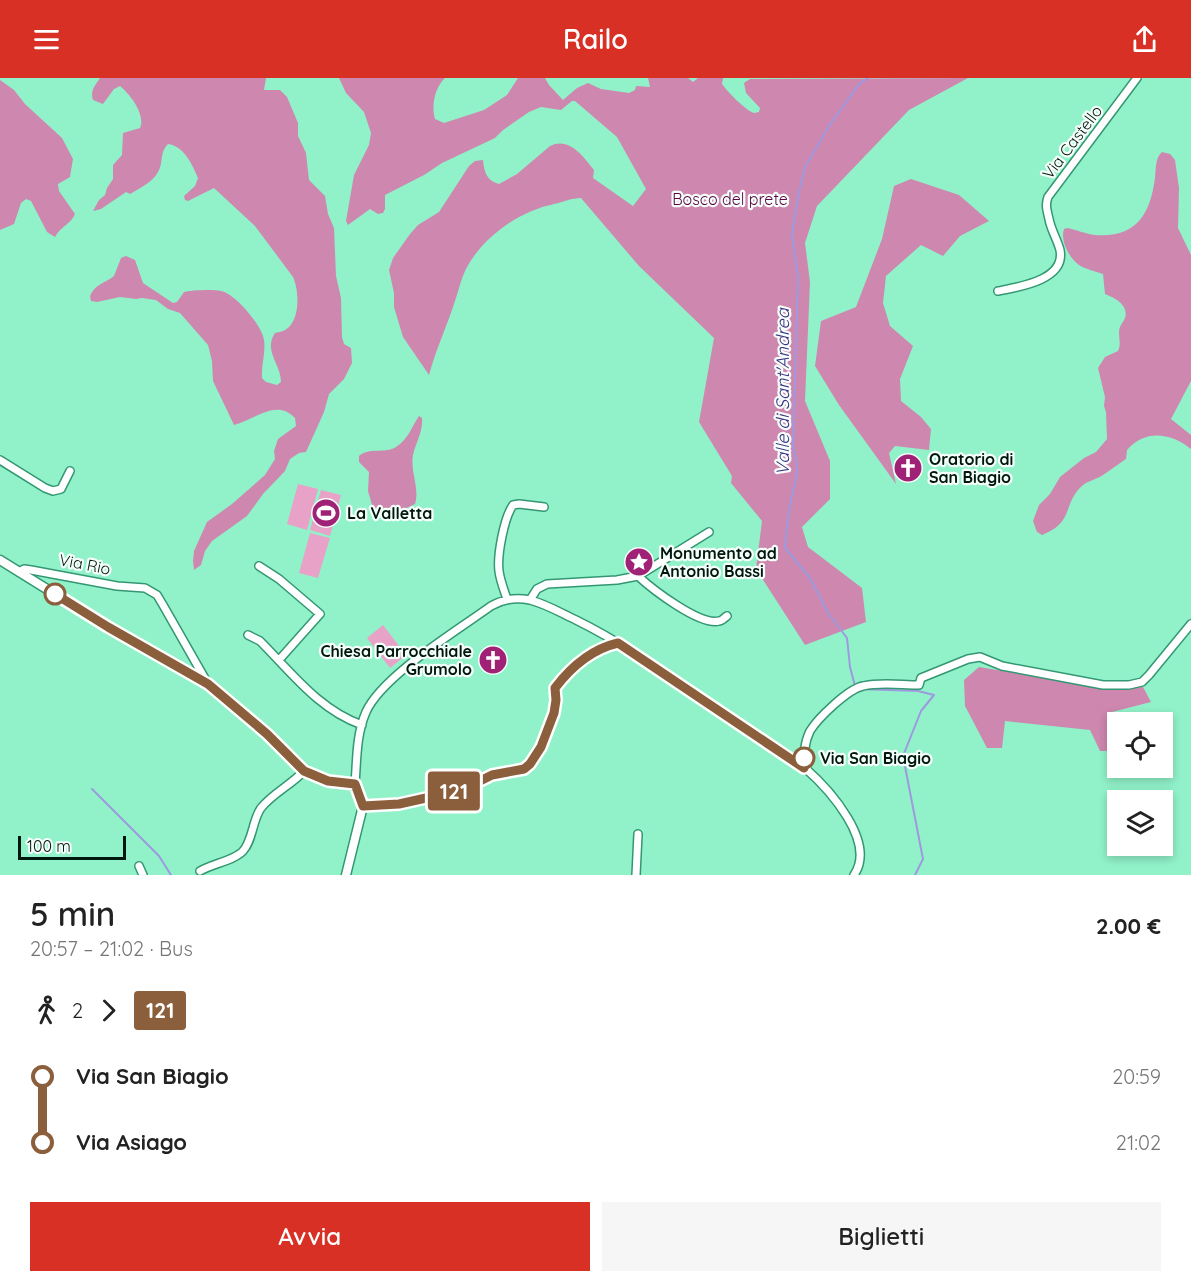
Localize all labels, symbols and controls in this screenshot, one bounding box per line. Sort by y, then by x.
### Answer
text: Railo [563,22,628,56]
icon: menu [30,23,63,56]
icon: share [1128,23,1161,56]
street label: Via Castello [1038,101,1106,183]
park label: Bosco del prete [672,189,788,209]
water label: Valle di Sant'Andrea [771,307,794,476]
place label: Oratorio di San Biagio [929,449,1013,487]
church icon: Oratorio di San Biagio [892,452,924,484]
sports icon: La Valletta [310,497,342,529]
place label: La Valletta [347,503,432,523]
place label: Monumento ad Antonio Bassi [660,543,777,581]
place icon: Monumento ad Antonio Bassi [623,546,655,578]
street label: Via Rio [58,549,112,579]
unlabelled marker [44,583,66,605]
place label: Chiesa Parrocchiale Grumolo [320,641,472,679]
church icon: Chiesa Parrocchiale Grumolo [477,644,509,676]
map controls [1107,712,1173,856]
button: locate [1107,712,1173,778]
marker: Via San Biagio [793,747,815,769]
place label: Via San Biagio [820,748,931,768]
line badge: 121 [420,772,488,810]
text: 121 [440,778,468,804]
button: layers [1107,790,1173,856]
scale bar [18,833,126,860]
text: 100 m [27,836,71,856]
text: 5 min [30,893,115,934]
text: 2.00 € [1096,912,1161,940]
text: 20:57 – 21:02 · Bus [30,936,193,961]
icon: walk [30,994,63,1027]
icon: forward [92,994,125,1027]
text: 121 [146,997,174,1023]
text: 2 [72,998,83,1023]
text: Via San Biagio [76,1062,229,1090]
text: 20:59 [1112,1064,1161,1089]
text: Via Asiago [76,1128,187,1156]
text: 21:02 [1116,1130,1161,1155]
button: Avvia [30,1202,590,1271]
button: Biglietti [602,1202,1161,1271]

